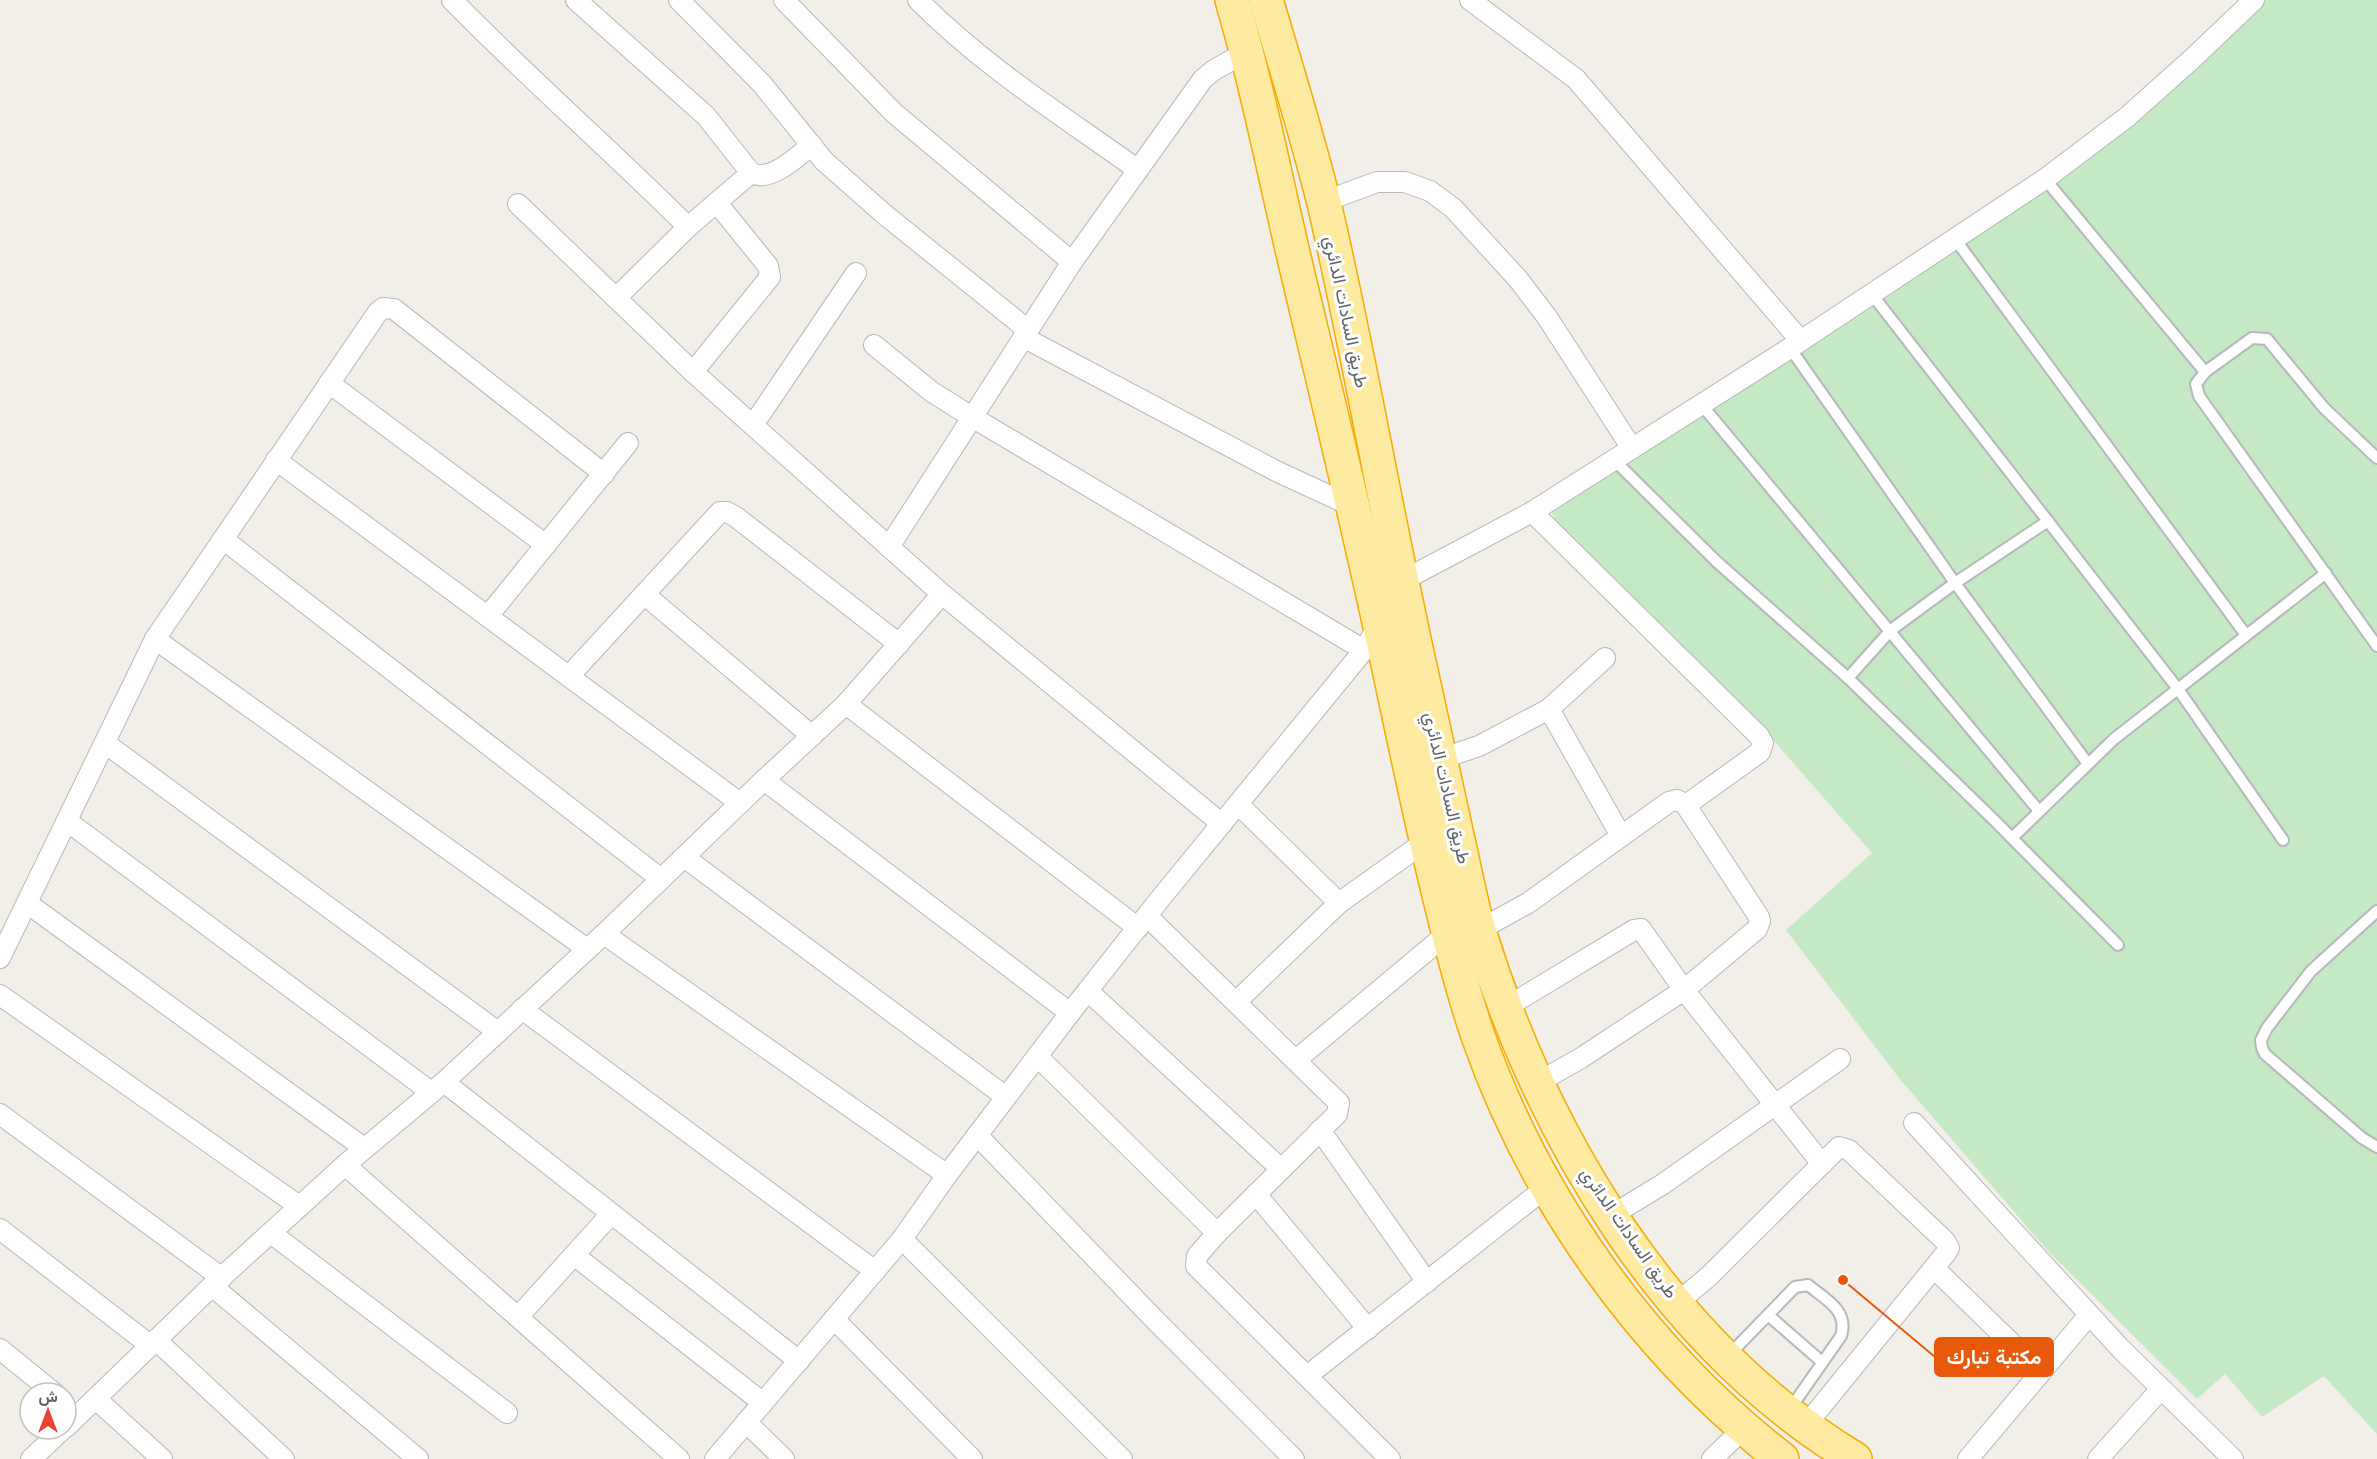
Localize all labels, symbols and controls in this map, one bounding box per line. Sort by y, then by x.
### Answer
street label: طريق السادات الدائري [1315,233,1375,391]
street label: طريق السادات الدائري [1415,710,1477,867]
street label: طريق السادات الدائري [1572,1162,1684,1305]
callout: مكتبة تبارك [1935,1338,2053,1376]
text: مكتبة تبارك [1947,1343,2041,1372]
north arrow [18,1381,78,1441]
text: ش [38,1385,58,1408]

